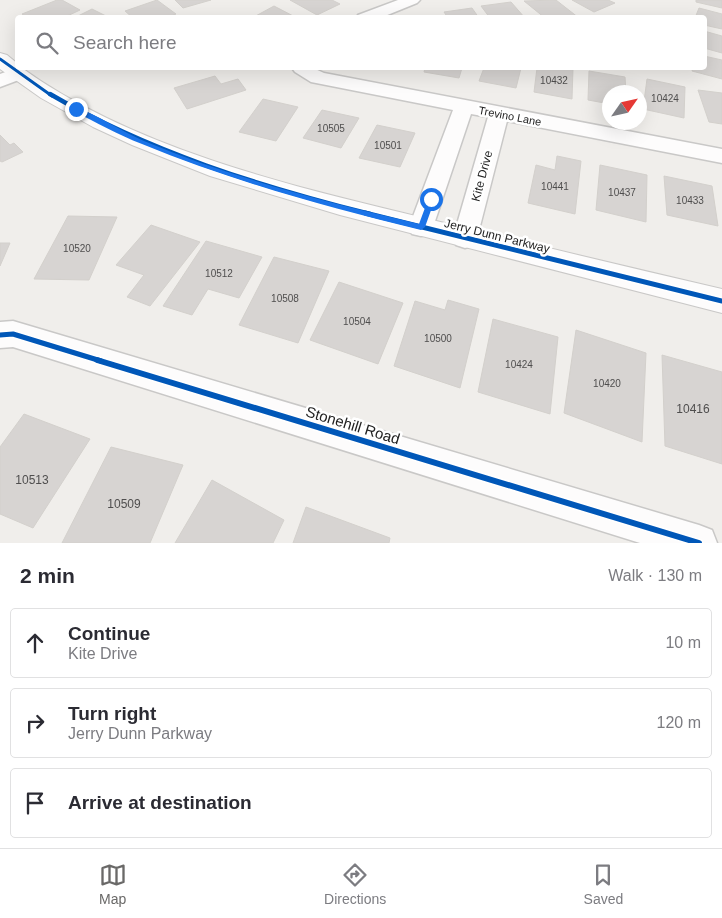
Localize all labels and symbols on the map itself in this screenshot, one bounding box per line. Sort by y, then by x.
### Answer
house number: 10432 [540,75,568,86]
north arrow [602,85,647,130]
house number: 10424 [651,93,679,104]
route end [65,98,88,121]
street label: Trevino Lane [478,104,542,128]
house number: 10505 [317,123,345,134]
house number: 10501 [374,140,402,151]
street label: Kite Drive [469,149,496,203]
house number: 10441 [541,181,569,192]
house number: 10437 [608,187,636,198]
route start [420,188,443,211]
house number: 10433 [676,195,704,206]
street label: Jerry Dunn Parkway [443,216,551,256]
house number: 10520 [63,243,91,254]
house number: 10512 [205,268,233,279]
house number: 10508 [271,293,299,304]
house number: 10504 [343,316,371,327]
house number: 10500 [424,333,452,344]
house number: 10424 [505,359,533,370]
house number: 10420 [593,378,621,389]
house number: 10416 [676,402,710,416]
street label: Stonehill Road [304,403,402,447]
house number: 10513 [15,473,49,487]
house number: 10509 [107,497,141,511]

